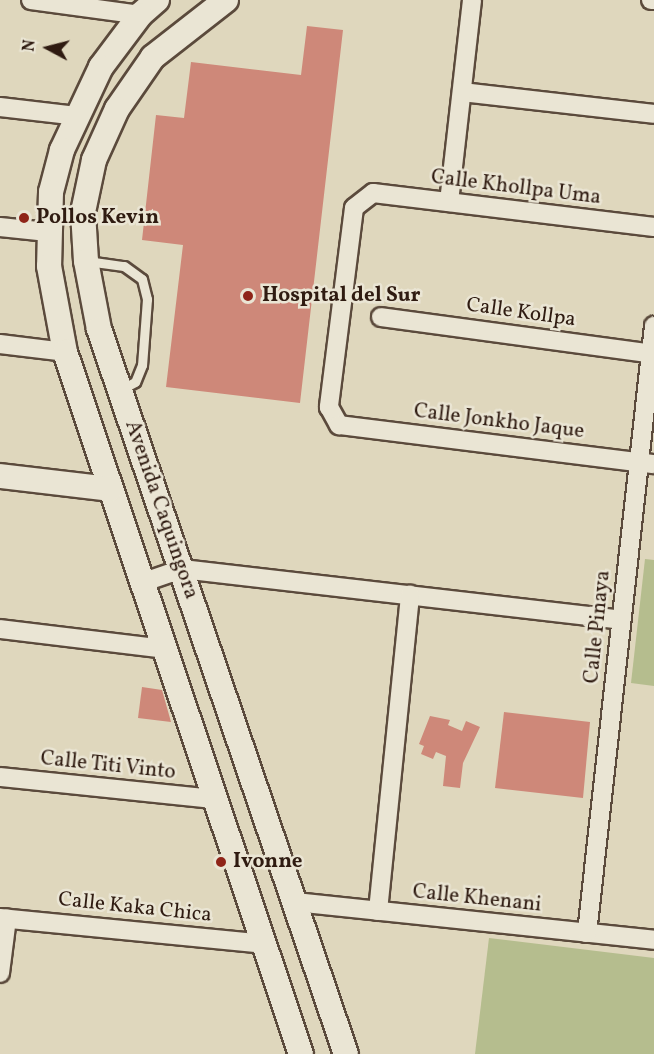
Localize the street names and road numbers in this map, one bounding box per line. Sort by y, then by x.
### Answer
street label: Calle Khollpa Uma [430,165,602,211]
street label: Calle Kollpa [465,293,577,333]
street label: Calle Jonkho Jaque [412,399,586,445]
street label: Avenida Caquingora [119,417,203,603]
street label: Calle Pinaya [580,569,616,685]
street label: Calle Titi Vinto [39,746,177,786]
street label: Calle Khenani [411,880,543,918]
street label: Calle Kaka Chica [57,887,213,929]

